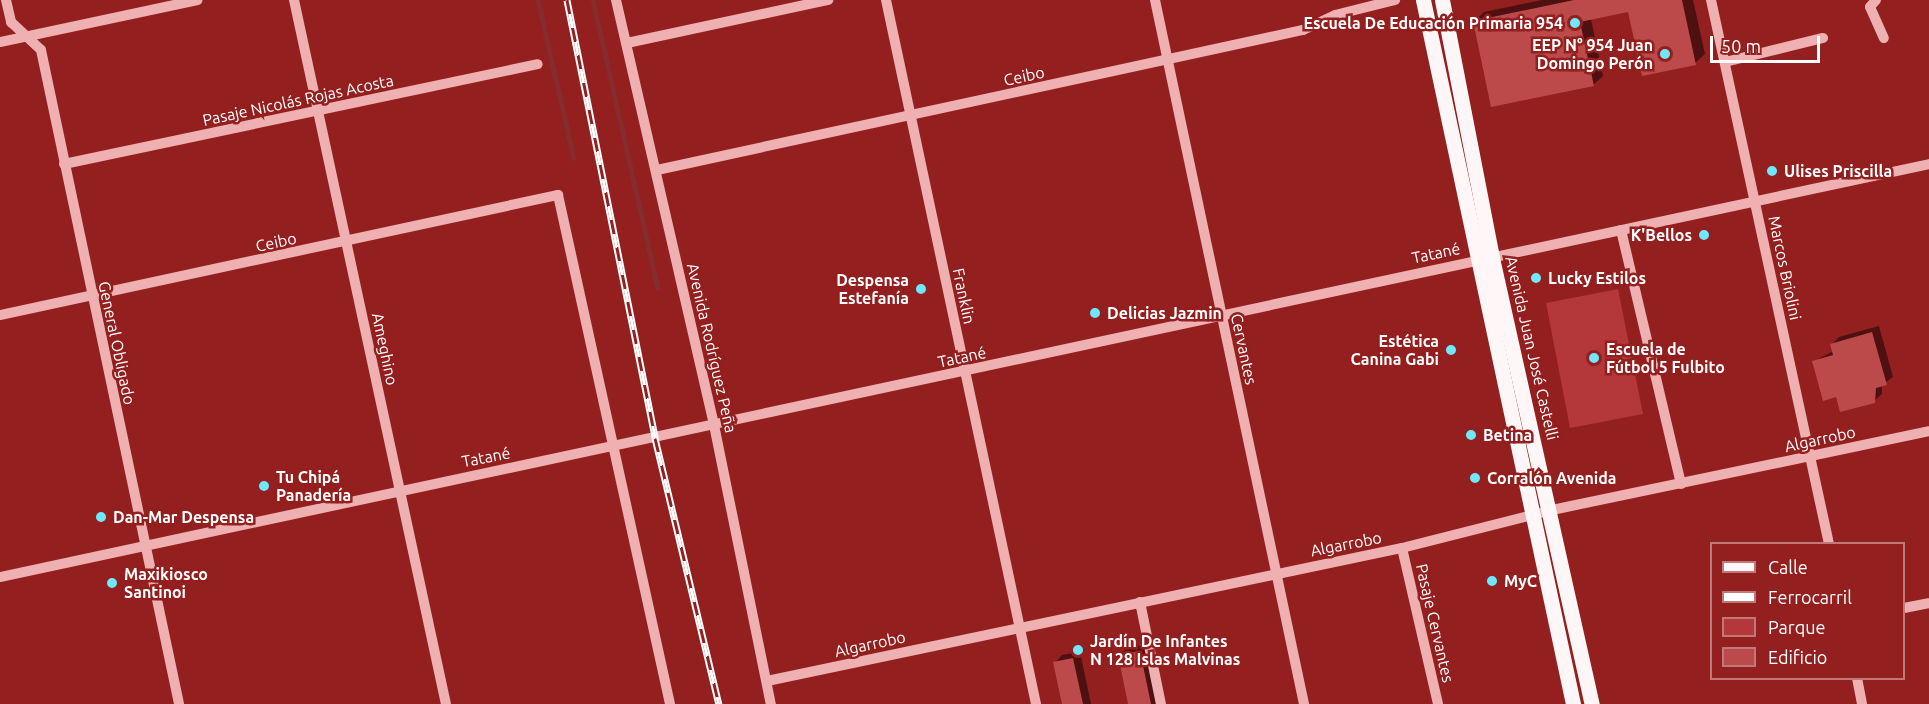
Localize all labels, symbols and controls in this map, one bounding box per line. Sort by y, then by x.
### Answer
place label: Escuela De Educación Primaria 954 [1303,13,1563,33]
marker: Escuela De Educación Primaria 954 [1568,16,1582,30]
scale bar [1713,24,1822,62]
place label: EEP N° 954 Juan Domingo Perón [1532,35,1653,73]
text: 50 m [1721,36,1761,56]
marker: EEP N° 954 Juan Domingo Perón [1658,47,1672,61]
street label: Ceibo [1002,62,1046,90]
street label: Pasaje Nicolás Rojas Acosta [201,70,395,130]
place label: Ulises Priscilla [1784,161,1892,181]
marker: Ulises Priscilla [1765,164,1779,178]
street label: Marcos Briolini [1765,214,1805,322]
place label: K'Bellos [1631,225,1692,245]
street label: Ceibo [254,228,298,256]
marker: K'Bellos [1697,228,1711,242]
street label: Tatané [1410,239,1462,267]
street label: Avenida Juan José Castelli [1501,254,1563,442]
street label: Avenida Rodríguez Peña [683,261,741,435]
street label: Franklin [949,266,979,326]
place label: Lucky Estilos [1548,268,1646,288]
place label: Despensa Estefanía [836,270,909,308]
marker: Lucky Estilos [1529,271,1543,285]
street label: General Obligado [95,280,139,406]
marker: Despensa Estefanía [914,282,928,296]
place label: Delicias Jazmin [1107,303,1222,323]
marker: Delicias Jazmin [1088,306,1102,320]
street label: Ameghino [368,311,402,387]
street label: Cervantes [1227,312,1261,386]
place label: Estética Canina Gabi [1351,331,1439,369]
place label: Escuela de Fútbol 5 Fulbito [1606,339,1725,377]
street label: Tatané [936,343,988,371]
marker: Estética Canina Gabi [1444,343,1458,357]
marker: Escuela de Fútbol 5 Fulbito [1587,351,1601,365]
street label: Algarrobo [1783,422,1857,456]
place label: Betina [1483,425,1532,445]
marker: Betina [1464,428,1478,442]
street label: Tatané [460,443,512,471]
place label: Tu Chipá Panadería [276,467,351,505]
place label: Corralón Avenida [1487,468,1617,488]
marker: Corralón Avenida [1468,471,1482,485]
marker: Tu Chipá Panadería [257,479,271,493]
place label: Dan-Mar Despensa [113,507,254,527]
marker: Dan-Mar Despensa [94,510,108,524]
street label: Algarrobo [1309,528,1383,560]
legend [1710,542,1905,680]
text: Calle [1768,557,1808,577]
street label: Pasaje Cervantes [1412,562,1458,684]
place label: Maxikiosco Santinoi [124,564,208,602]
place label: MyC [1504,571,1537,591]
marker: MyC [1485,574,1499,588]
marker: Maxikiosco Santinoi [105,576,119,590]
text: Ferrocarril [1768,587,1852,607]
text: Parque [1768,617,1825,637]
street label: Algarrobo [833,627,907,661]
place label: Jardín De Infantes N 128 Islas Malvinas [1090,631,1240,669]
marker: Jardín De Infantes N 128 Islas Malvinas [1071,643,1085,657]
text: Edificio [1768,647,1827,667]

